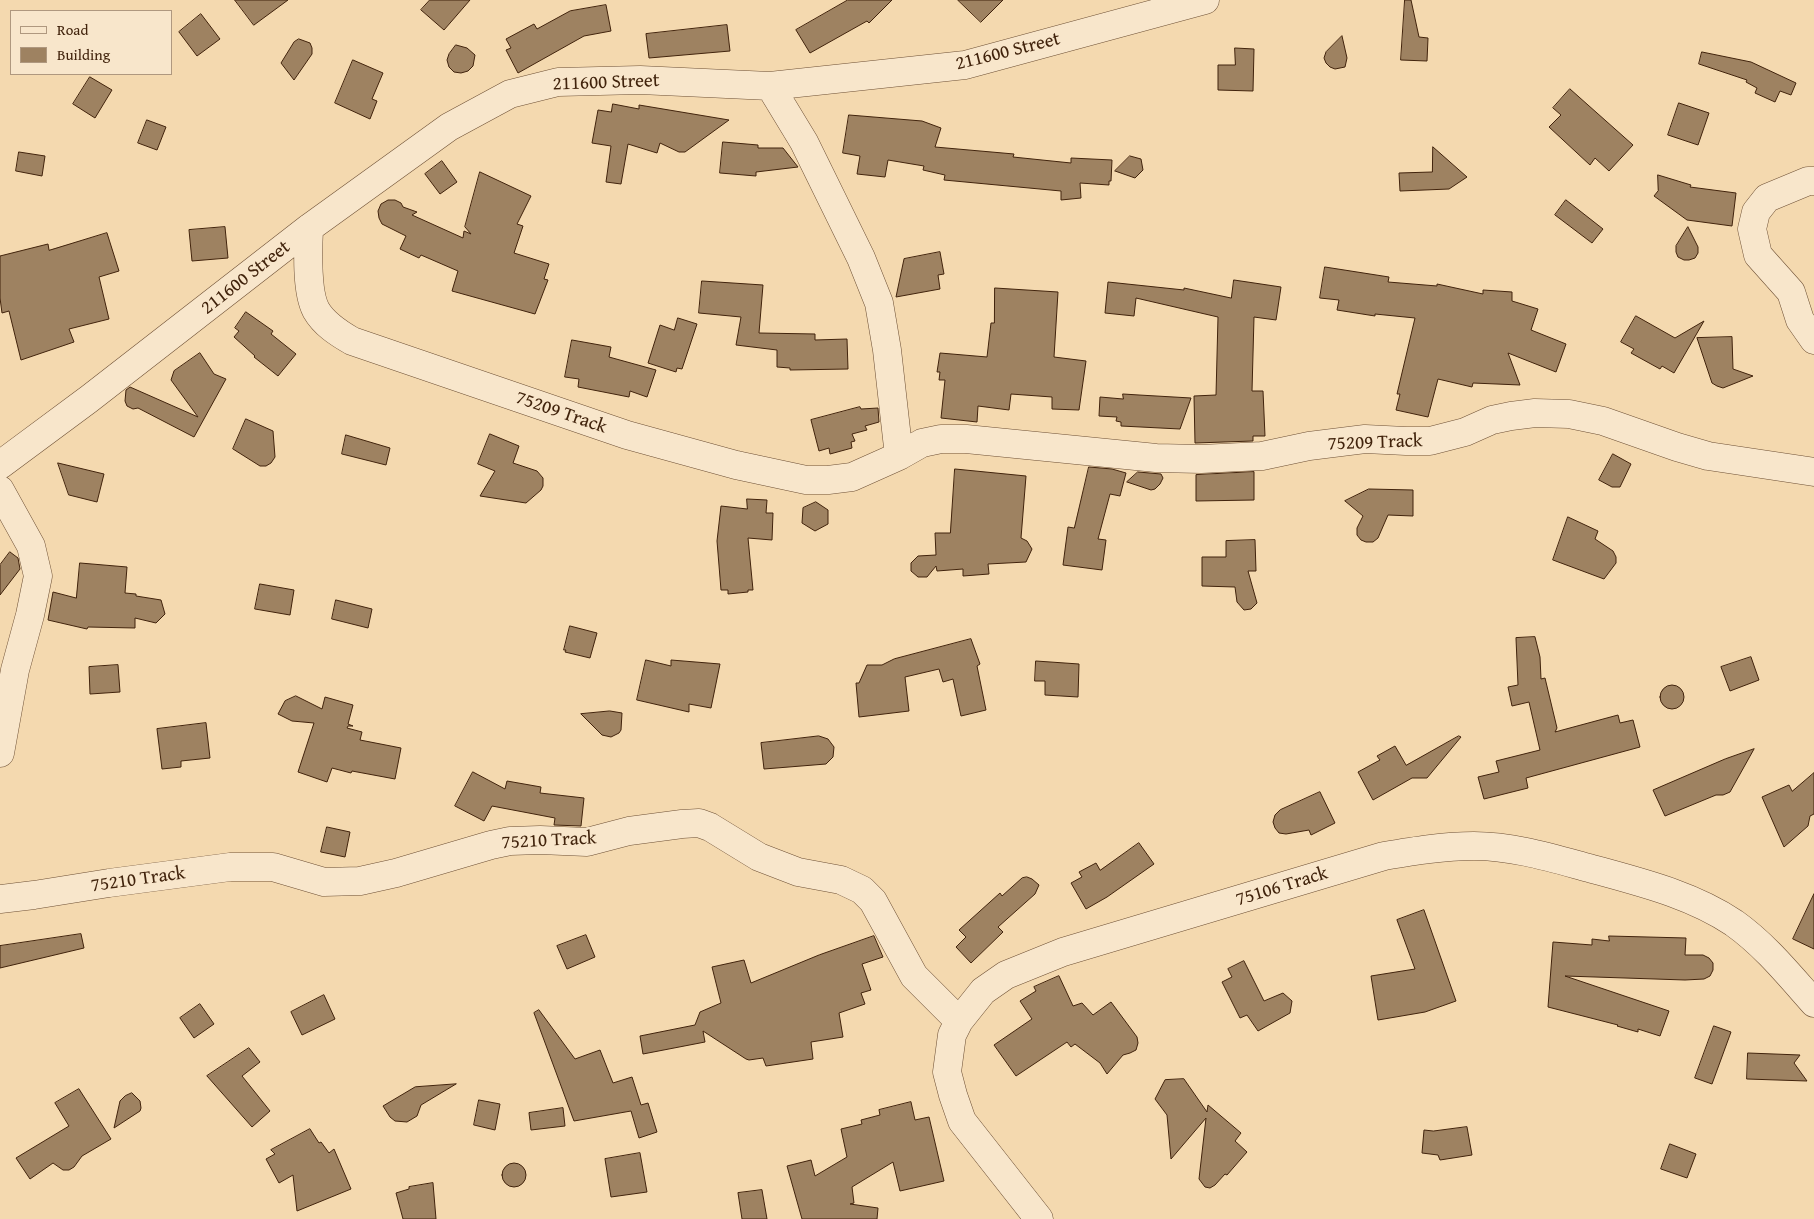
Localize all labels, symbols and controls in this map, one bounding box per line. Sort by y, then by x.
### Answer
legend [10,10,172,75]
text: Road [57,19,88,40]
street label: 211600 Street [953,28,1063,76]
text: Building [57,44,110,65]
street label: 211600 Street [552,70,660,96]
street label: 211600 Street [197,236,295,320]
street label: 75209 Track [512,387,610,439]
street label: 75209 Track [1327,430,1423,456]
street label: 75210 Track [501,827,597,855]
street label: 75210 Track [89,862,187,898]
street label: 75106 Track [1233,862,1331,912]

